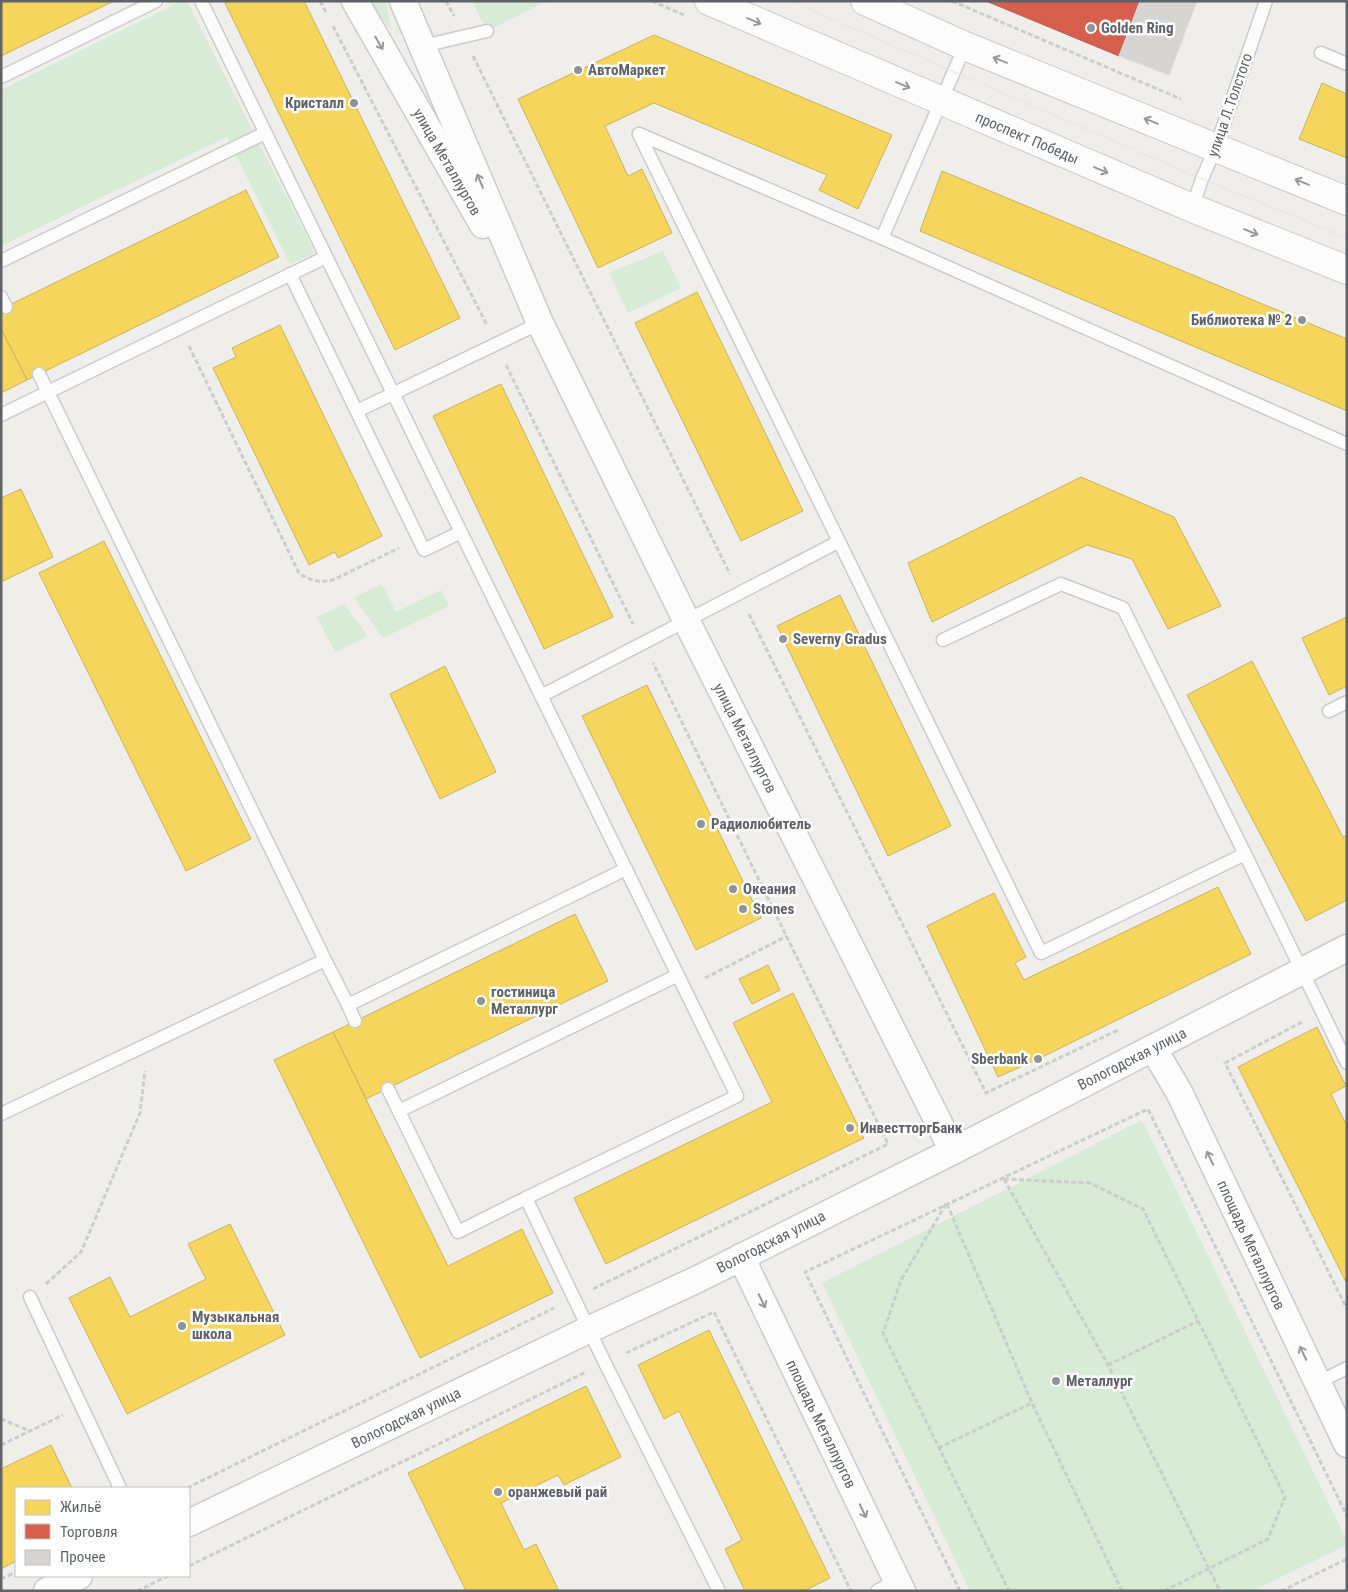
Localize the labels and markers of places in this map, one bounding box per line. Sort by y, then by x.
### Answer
place label: Golden Ring [1101,19,1174,37]
marker: Golden Ring [1085,22,1097,34]
place label: АвтоМаркет [588,61,666,79]
marker: АвтоМаркет [572,64,584,76]
place label: Кристалл [285,94,344,112]
marker: Кристалл [348,97,360,109]
place label: Библиотека № 2 [1191,311,1292,329]
marker: Библиотека № 2 [1296,314,1308,326]
place label: Severny Gradus [793,630,887,648]
marker: Severny Gradus [777,633,789,645]
place label: Радиолюбитель [711,815,812,833]
marker: Радиолюбитель [695,818,707,830]
place label: Океания [743,880,796,898]
marker: Океания [727,883,739,895]
place label: Stones [753,900,794,918]
marker: Stones [737,903,749,915]
place label: гостиница Металлург [491,983,558,1018]
marker: гостиница Металлург [475,995,487,1007]
place label: Sberbank [971,1050,1029,1068]
marker: Sberbank [1032,1053,1044,1065]
place label: ИнвестторгБанк [860,1119,963,1137]
marker: ИнвестторгБанк [844,1122,856,1134]
place label: Музыкальная школа [192,1308,279,1343]
marker: Музыкальная школа [176,1320,188,1332]
place label: Металлург [1066,1372,1133,1390]
marker: Металлург [1050,1375,1062,1387]
place label: оранжевый рай [508,1483,607,1501]
marker: оранжевый рай [492,1486,504,1498]

